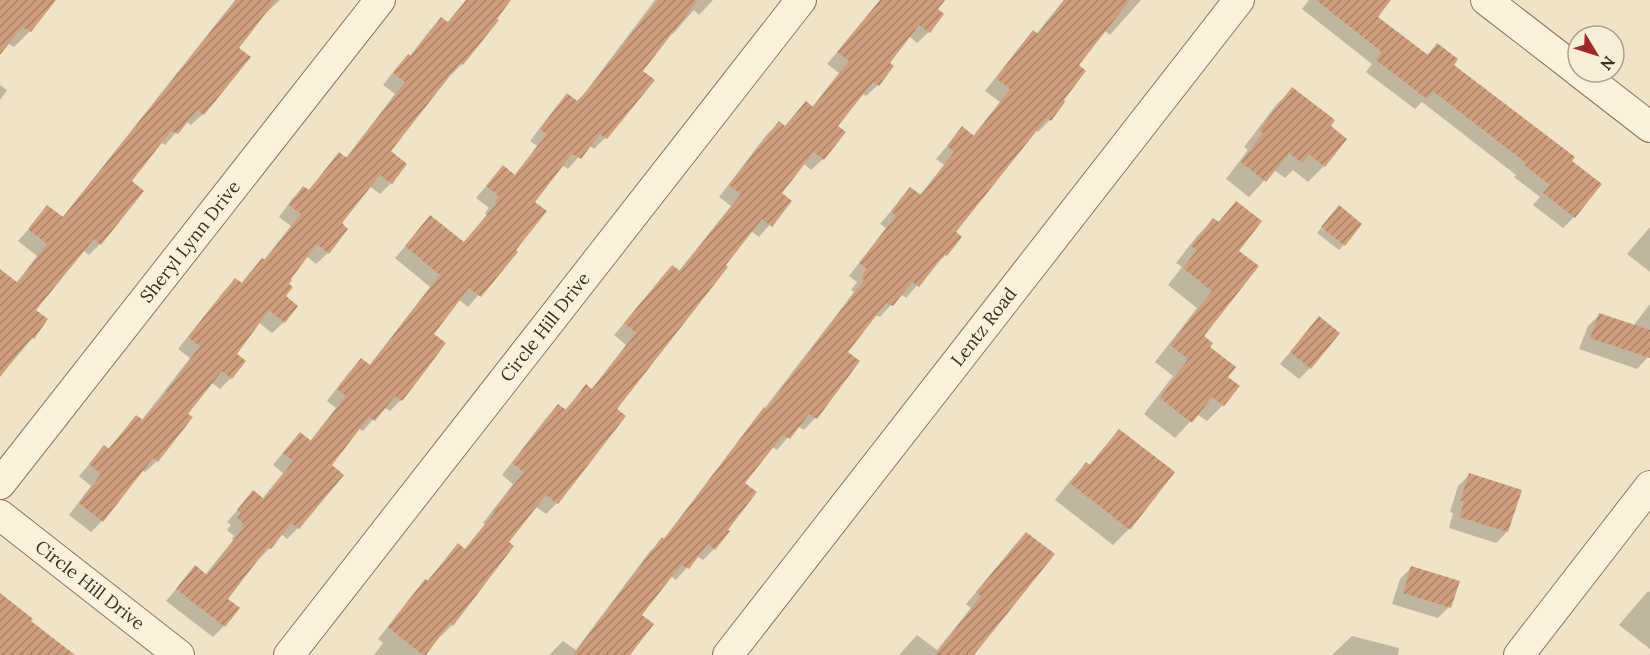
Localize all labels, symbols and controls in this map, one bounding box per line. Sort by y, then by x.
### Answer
north arrow [1566,24,1626,84]
text: N [1596,52,1620,74]
street label: Sheryl Lynn Drive [135,176,245,307]
street label: Circle Hill Drive [495,267,595,386]
street label: Lentz Road [946,283,1021,371]
street label: Circle Hill Drive [31,535,150,635]

